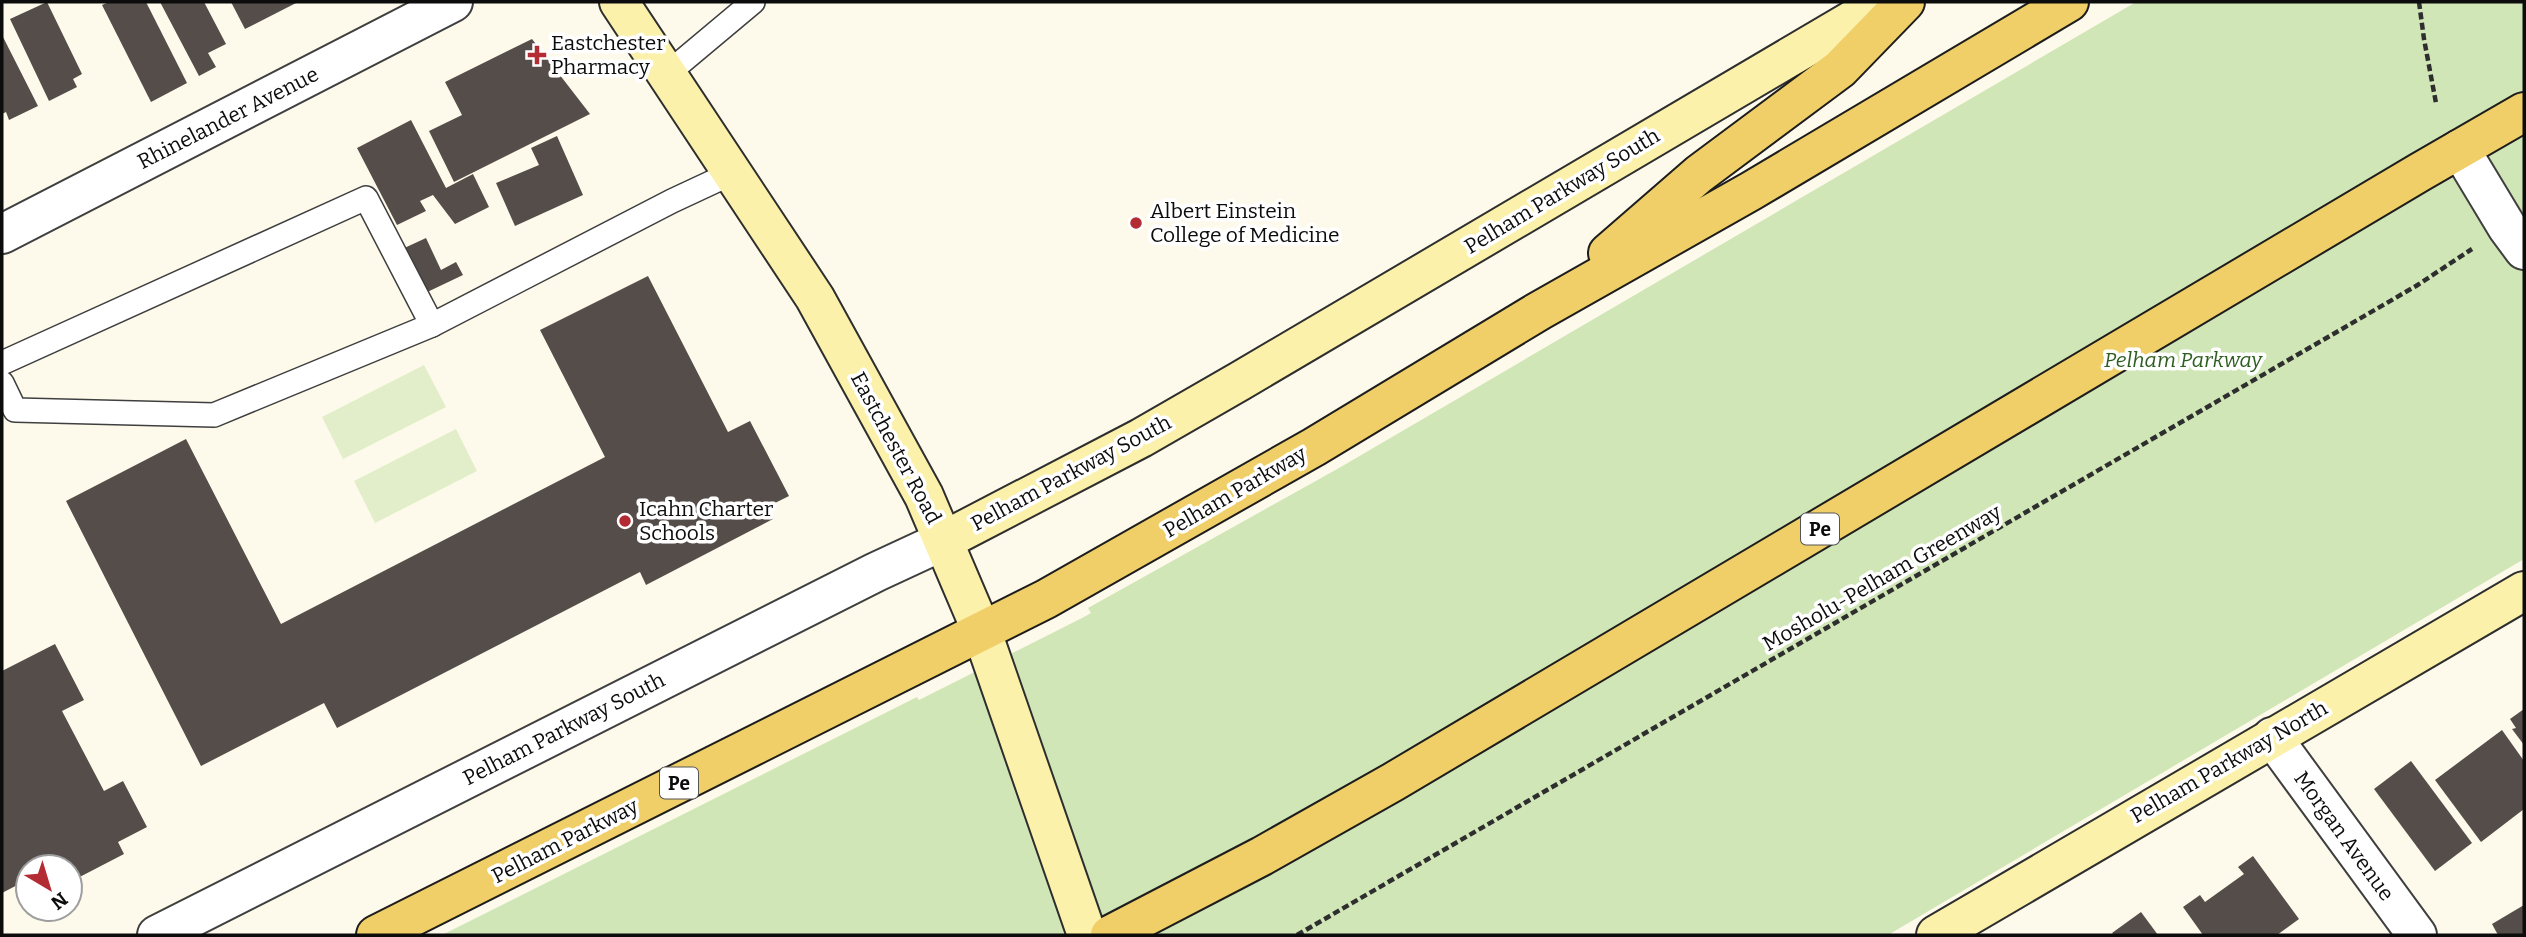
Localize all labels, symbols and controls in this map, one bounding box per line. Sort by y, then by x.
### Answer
place label: Eastchester Pharmacy [551,30,666,80]
marker: Eastchester Pharmacy [529,47,545,63]
street label: Rhinelander Avenue [133,61,323,175]
street label: Pelham Parkway South [1460,122,1664,260]
place label: Albert Einstein College of Medicine [1150,198,1339,248]
marker: Albert Einstein College of Medicine [1128,215,1144,231]
park label: Pelham Parkway [2104,347,2263,373]
street label: Eastchester Road [845,368,947,528]
street label: Pelham Parkway South [966,409,1176,537]
street label: Pelham Parkway [1159,440,1312,543]
place label: Icahn Charter Schools [639,496,773,546]
street label: Mosholu-Pelham Greenway [1758,499,2007,657]
marker: Icahn Charter Schools [617,513,633,529]
road number: Pe [1801,514,1839,544]
street label: Pelham Parkway South [459,667,669,791]
street label: Pelham Parkway North [2126,695,2332,829]
street label: Morgan Avenue [2288,766,2400,906]
road number: Pe [660,768,698,798]
street label: Pelham Parkway [487,793,643,889]
north arrow [14,853,84,923]
text: N [46,887,72,915]

